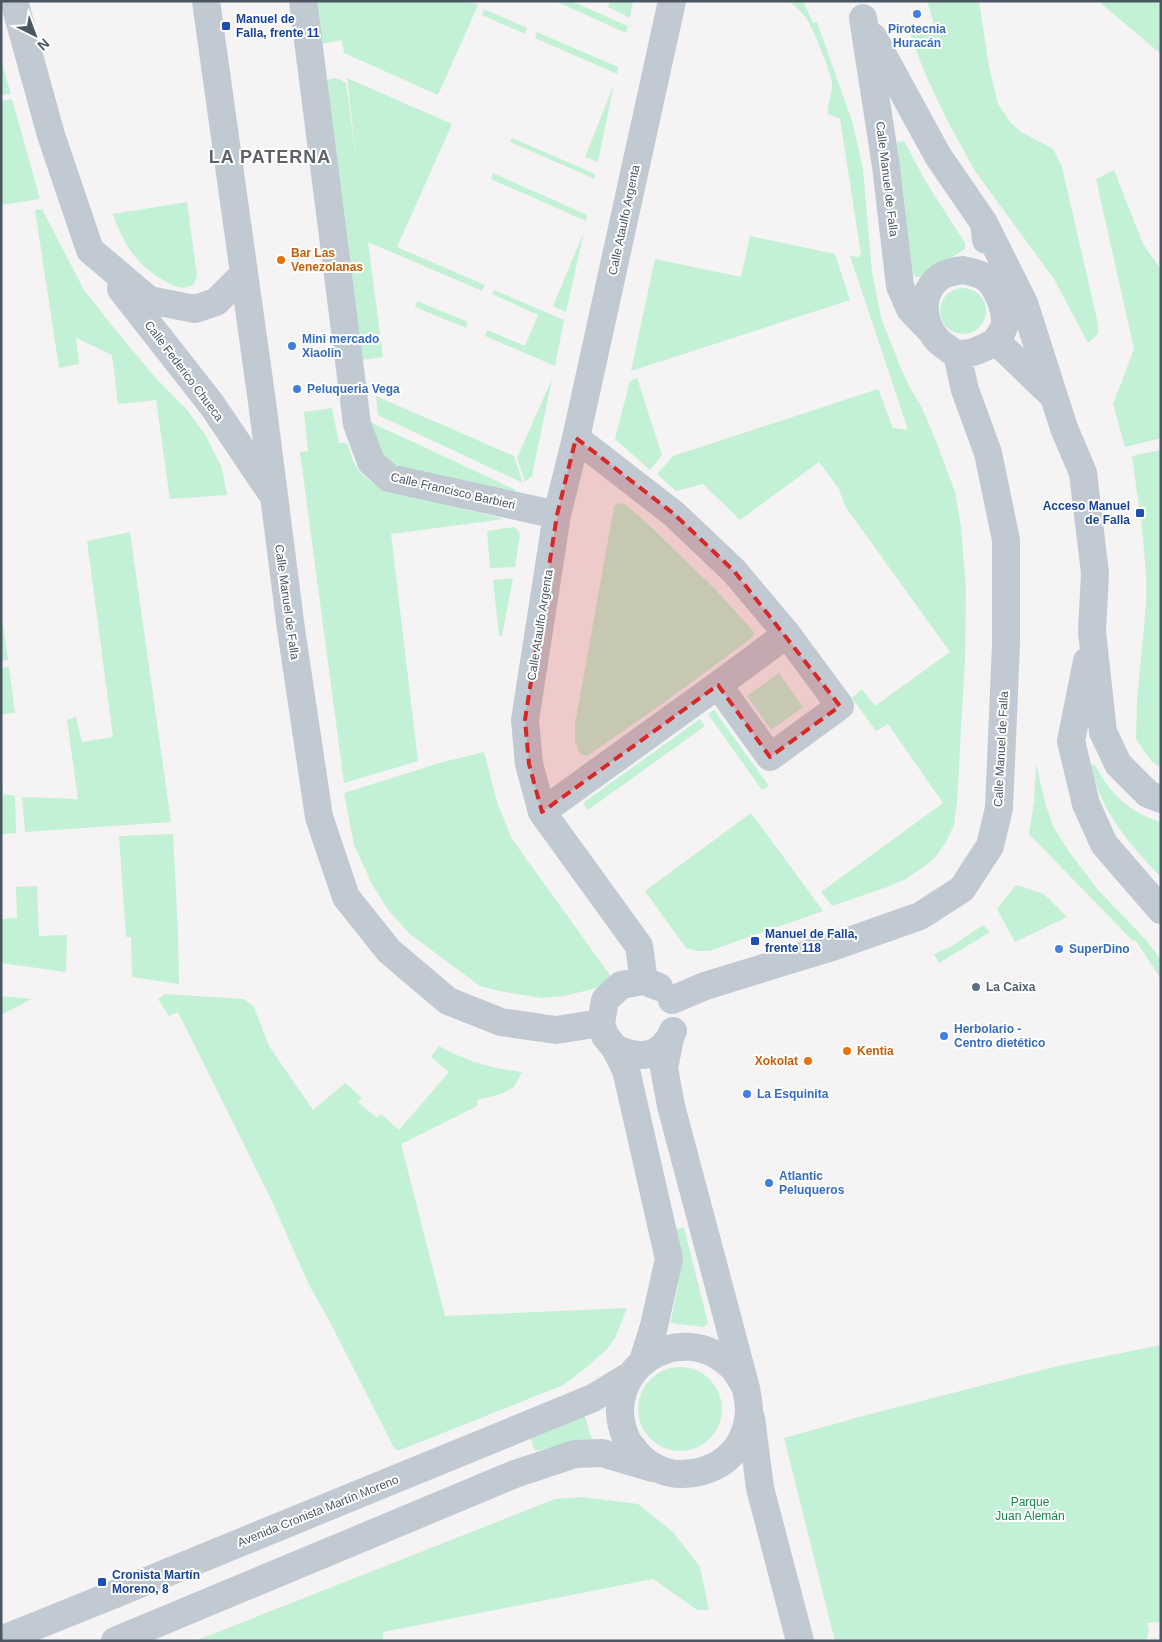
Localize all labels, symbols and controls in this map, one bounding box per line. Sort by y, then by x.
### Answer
marker: Pirotecnia Huracán [911,8,923,20]
north arrow [10,10,60,60]
place label: Manuel de Falla, frente 11 [236,12,320,40]
marker: Manuel de Falla, frente 11 [220,20,232,32]
place label: Pirotecnia Huracán [888,22,946,50]
text: N [35,35,53,54]
street label: Calle Manuel de Falla [873,121,901,238]
district label: LA PATERNA [209,147,331,167]
street label: Calle Ataulfo Argenta [606,163,643,276]
place label: Bar Las Venezolanas [291,246,363,274]
marker: Bar Las Venezolanas [275,254,287,266]
street label: Calle Federico Chueca [142,318,227,424]
place label: Mini mercado Xiaolin [302,332,379,360]
marker: Mini mercado Xiaolin [286,340,298,352]
place label: Peluqueria Vega [307,382,400,396]
marker: Peluqueria Vega [291,383,303,395]
street label: Calle Francisco Barbieri [389,470,517,512]
place label: Acceso Manuel de Falla [1043,499,1130,527]
marker: Acceso Manuel de Falla [1134,507,1146,519]
street label: Calle Manuel de Falla [272,544,302,661]
street label: Calle Ataulfo Argenta [524,568,556,681]
street label: Calle Manuel de Falla [991,690,1011,807]
place label: Manuel de Falla, frente 118 [765,927,858,955]
marker: Manuel de Falla, frente 118 [749,935,761,947]
place label: SuperDino [1069,942,1130,956]
marker: SuperDino [1053,943,1065,955]
place label: La Caixa [986,980,1036,994]
marker: La Caixa [970,981,982,993]
place label: Herbolario - Centro dietético [954,1022,1045,1050]
marker: Herbolario - Centro dietético [938,1030,950,1042]
place label: Kentia [857,1044,894,1058]
marker: Kentia [841,1045,853,1057]
place label: Xokolat [755,1054,798,1068]
marker: Xokolat [802,1055,814,1067]
place label: La Esquinita [757,1087,829,1101]
marker: La Esquinita [741,1088,753,1100]
place label: Atlantic Peluqueros [779,1169,845,1197]
marker: Atlantic Peluqueros [763,1177,775,1189]
street label: Avenida Cronista Martín Moreno [235,1472,401,1550]
park label: Parque Juan Alemán [995,1495,1065,1523]
place label: Cronista Martín Moreno, 8 [112,1568,200,1596]
marker: Cronista Martín Moreno, 8 [96,1576,108,1588]

